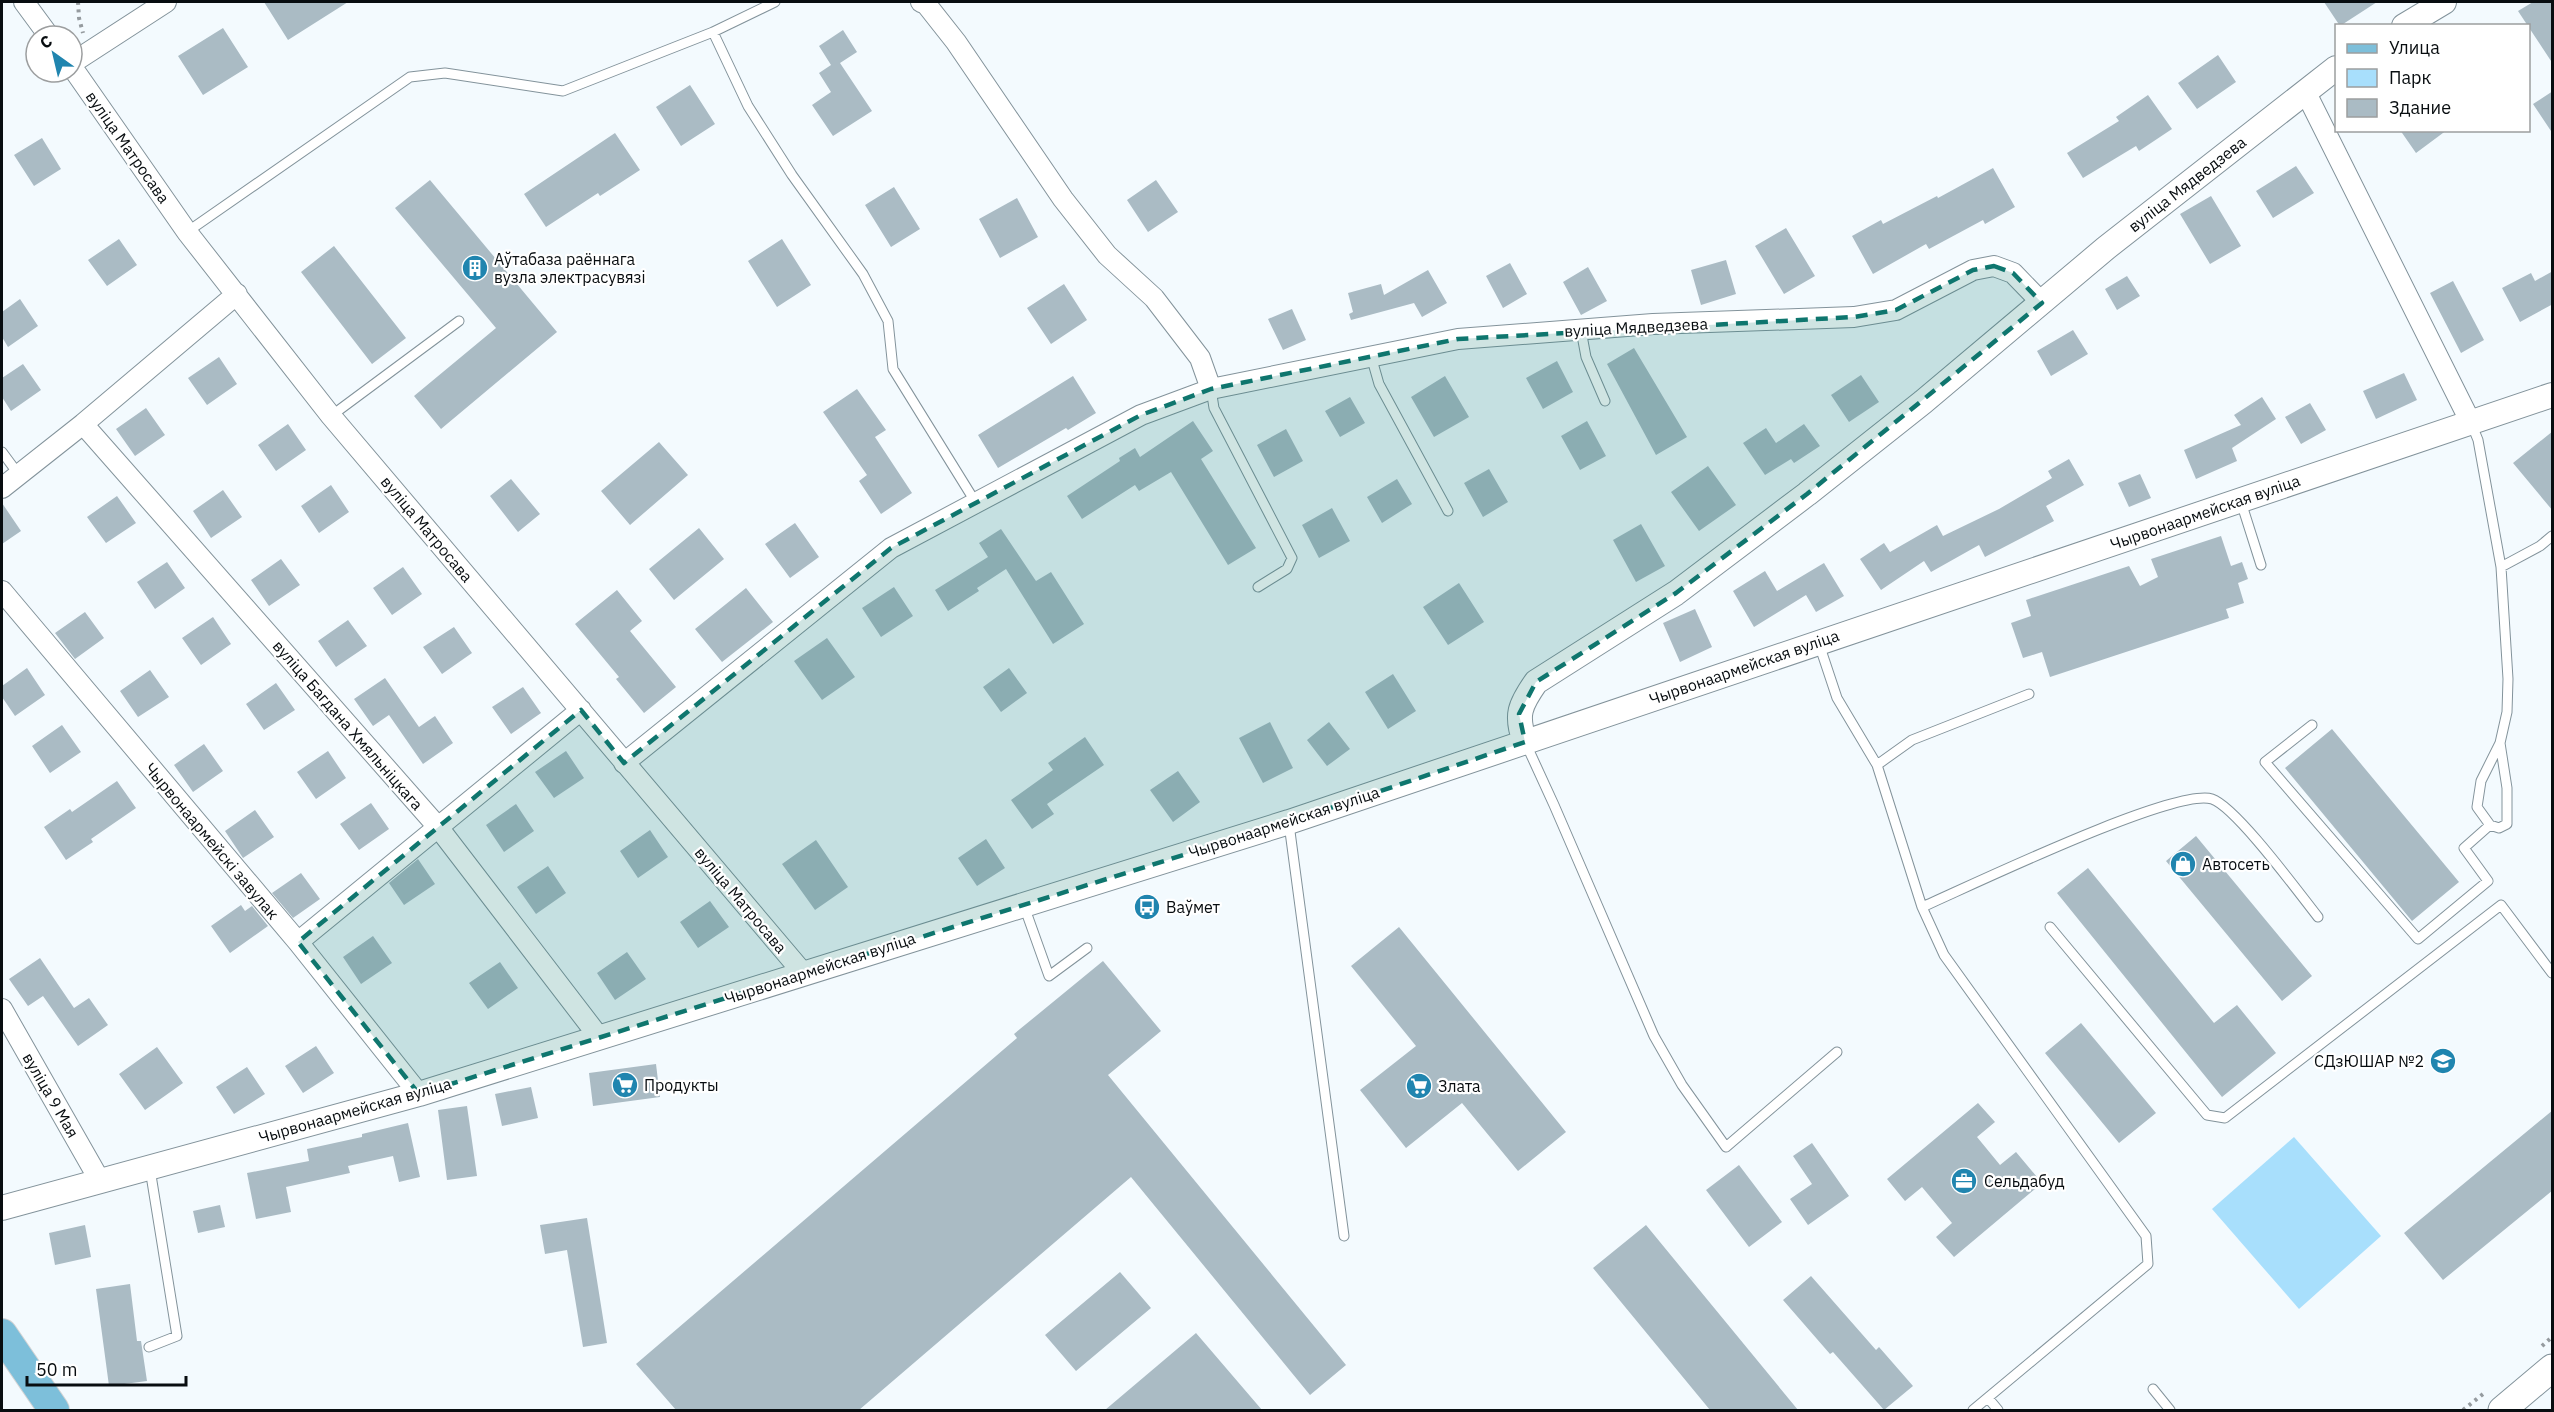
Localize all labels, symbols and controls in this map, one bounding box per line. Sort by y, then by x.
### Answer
north arrow [24,24,84,84]
legend [2335,24,2530,132]
text: С [36,30,56,53]
text: Улица [2389,36,2440,59]
text: Парк [2389,66,2432,89]
street label: вуліца Матросава [82,87,174,207]
text: Здание [2389,96,2451,119]
street label: вуліца Мядведзева [2124,132,2250,236]
place label: Аўтабаза раённага вузла электрасувязі [494,249,646,287]
building icon: Аўтабаза раённага вузла электрасувязі [460,253,490,283]
street label: вуліца Мядведзева [1564,313,1709,341]
street label: Чырвонаармейская вуліца [2107,470,2303,554]
street label: вуліца Матросава [377,472,478,587]
street label: Чырвонаармейская вуліца [1646,625,1842,709]
street label: вуліца Багдана Хмяльніцкага [269,636,428,814]
street label: Чырвонаармейскі завулак [141,759,283,923]
street label: Чырвонаармейская вуліца [1186,782,1382,862]
street label: вуліца Матросава [691,843,792,958]
shop icon: Автосеть [2168,849,2198,879]
place label: Автосеть [2202,854,2270,874]
bus stop icon: Ваўмет [1132,892,1162,922]
place label: Ваўмет [1166,897,1221,917]
street label: Чырвонаармейская вуліца [722,928,918,1008]
school or university icon: СДзЮШАР №2 [2428,1046,2458,1076]
street label: вуліца 9 Мая [19,1049,83,1141]
place label: СДзЮШАР №2 [2314,1051,2424,1071]
supermarket icon: Продукты [610,1070,640,1100]
supermarket icon: Злата [1404,1071,1434,1101]
street label: Чырвонаармейская вуліца [256,1073,454,1147]
place label: Продукты [644,1075,719,1095]
place label: Злата [1438,1076,1481,1096]
office icon: Сельдабуд [1949,1166,1979,1196]
place label: Сельдабуд [1984,1171,2065,1191]
scale bar [27,1349,186,1387]
text: 50 m [36,1358,78,1381]

